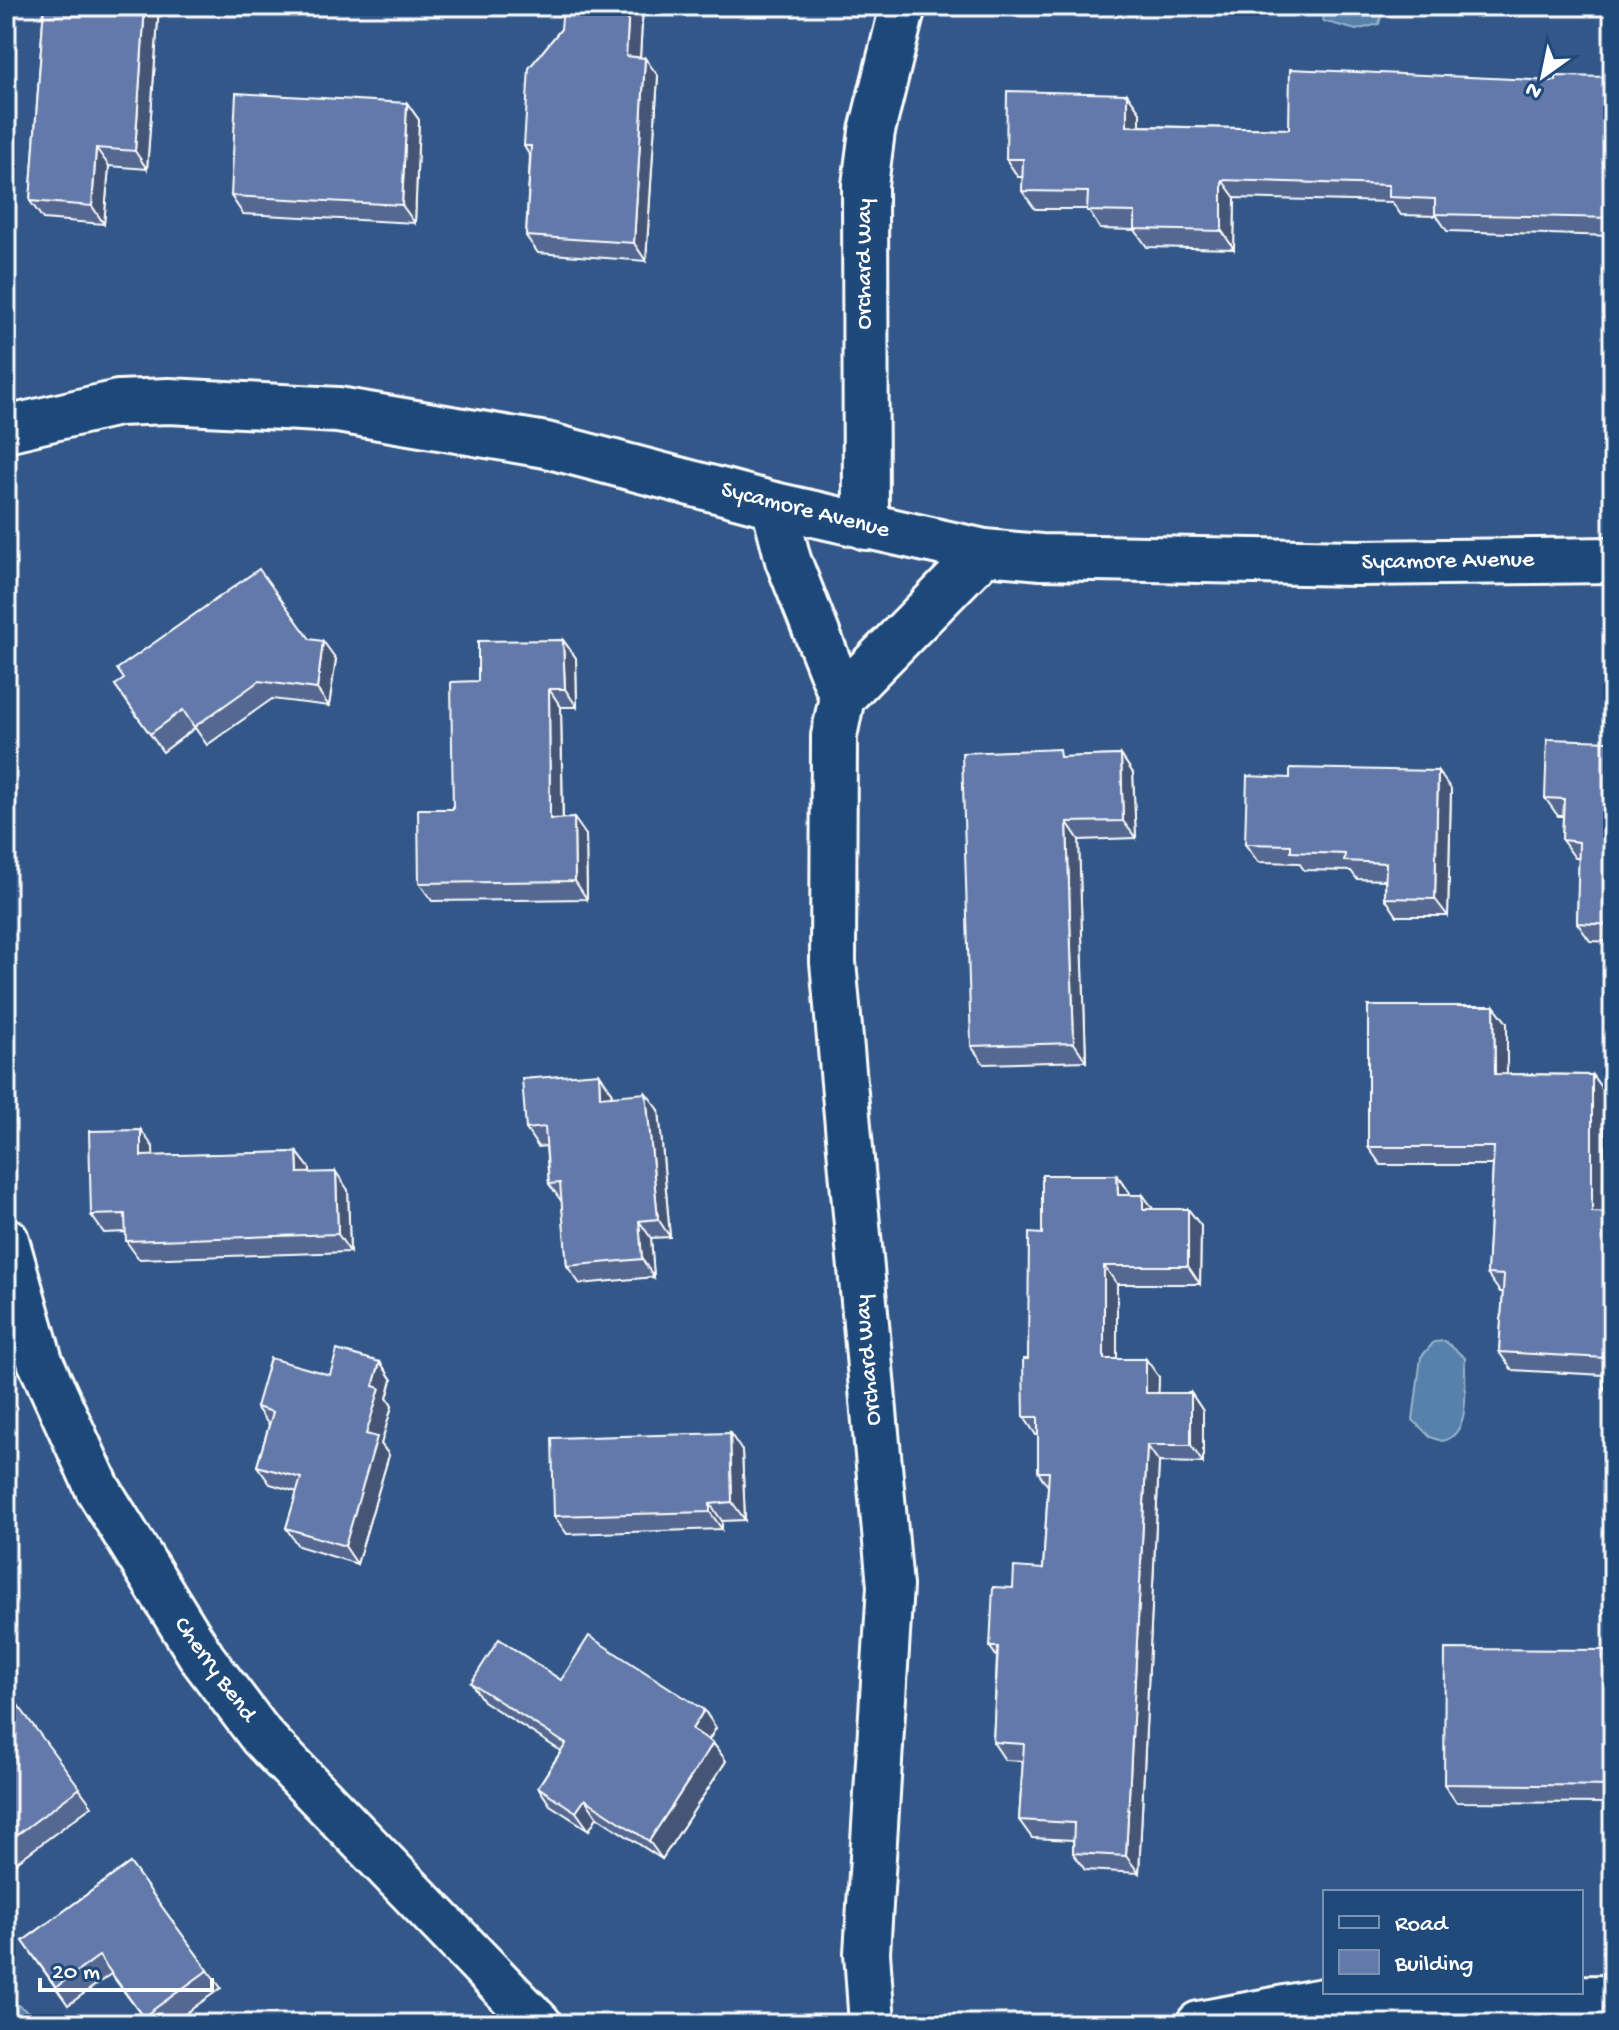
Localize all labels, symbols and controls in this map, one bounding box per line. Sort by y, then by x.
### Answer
north arrow [1503,36,1583,116]
text: N [1521,75,1547,104]
street label: Orchard Way [851,198,880,330]
street label: Sycamore Avenue [718,476,893,546]
street label: Sycamore Avenue [1361,546,1535,578]
street label: Orchard Way [849,1293,889,1427]
street label: Cherry Bend [166,1612,263,1730]
legend [1323,1890,1583,1994]
text: Road [1395,1911,1449,1940]
scale bar [40,1942,212,1992]
text: Building [1394,1951,1473,1980]
text: 20 m [52,1959,100,1988]

